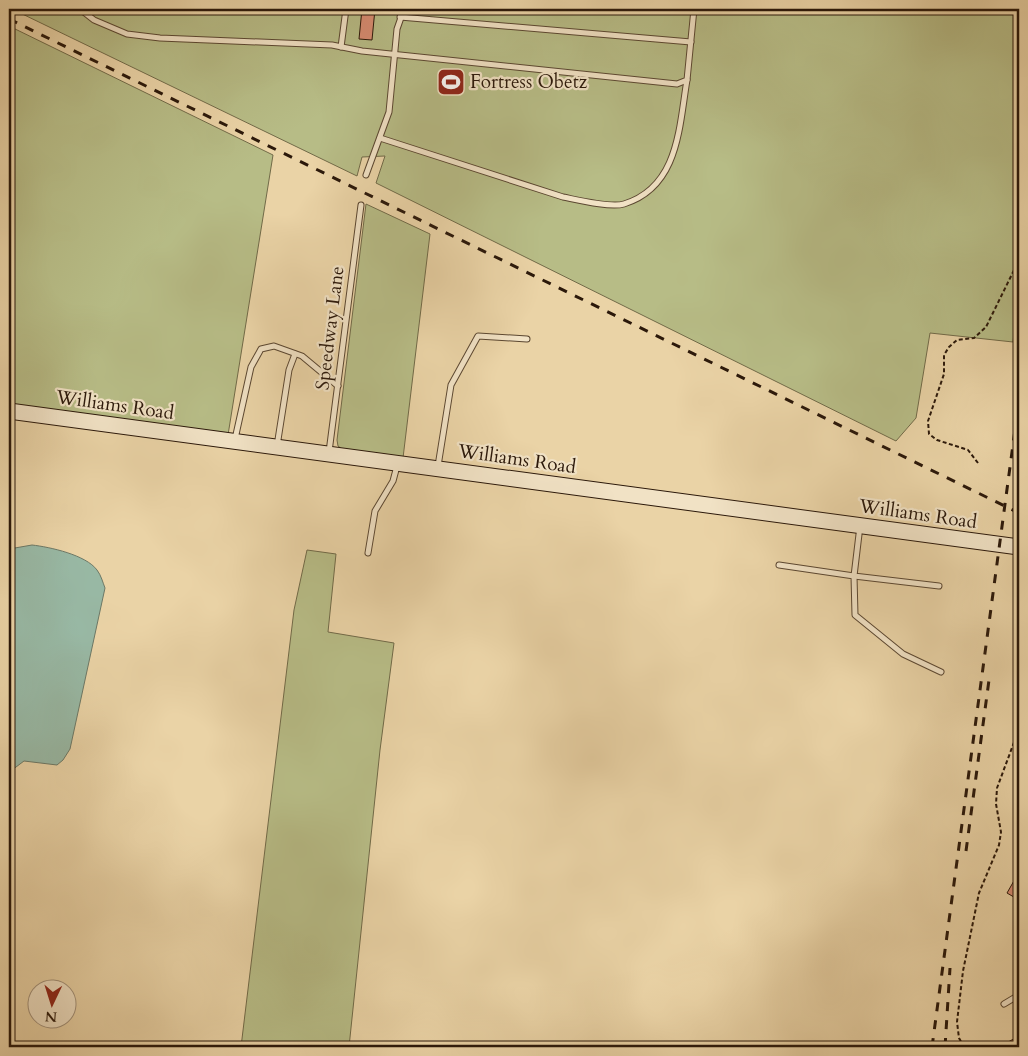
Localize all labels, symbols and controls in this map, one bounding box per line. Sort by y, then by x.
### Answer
sports icon: Fortress Obetz [436,67,466,97]
place label: Fortress Obetz [470,69,588,95]
street label: Speedway Lane [309,265,351,391]
street label: Williams Road [53,384,176,426]
street label: Williams Road [455,438,578,480]
street label: Williams Road [856,493,979,535]
north arrow [28,978,78,1028]
text: N [44,1007,58,1026]

